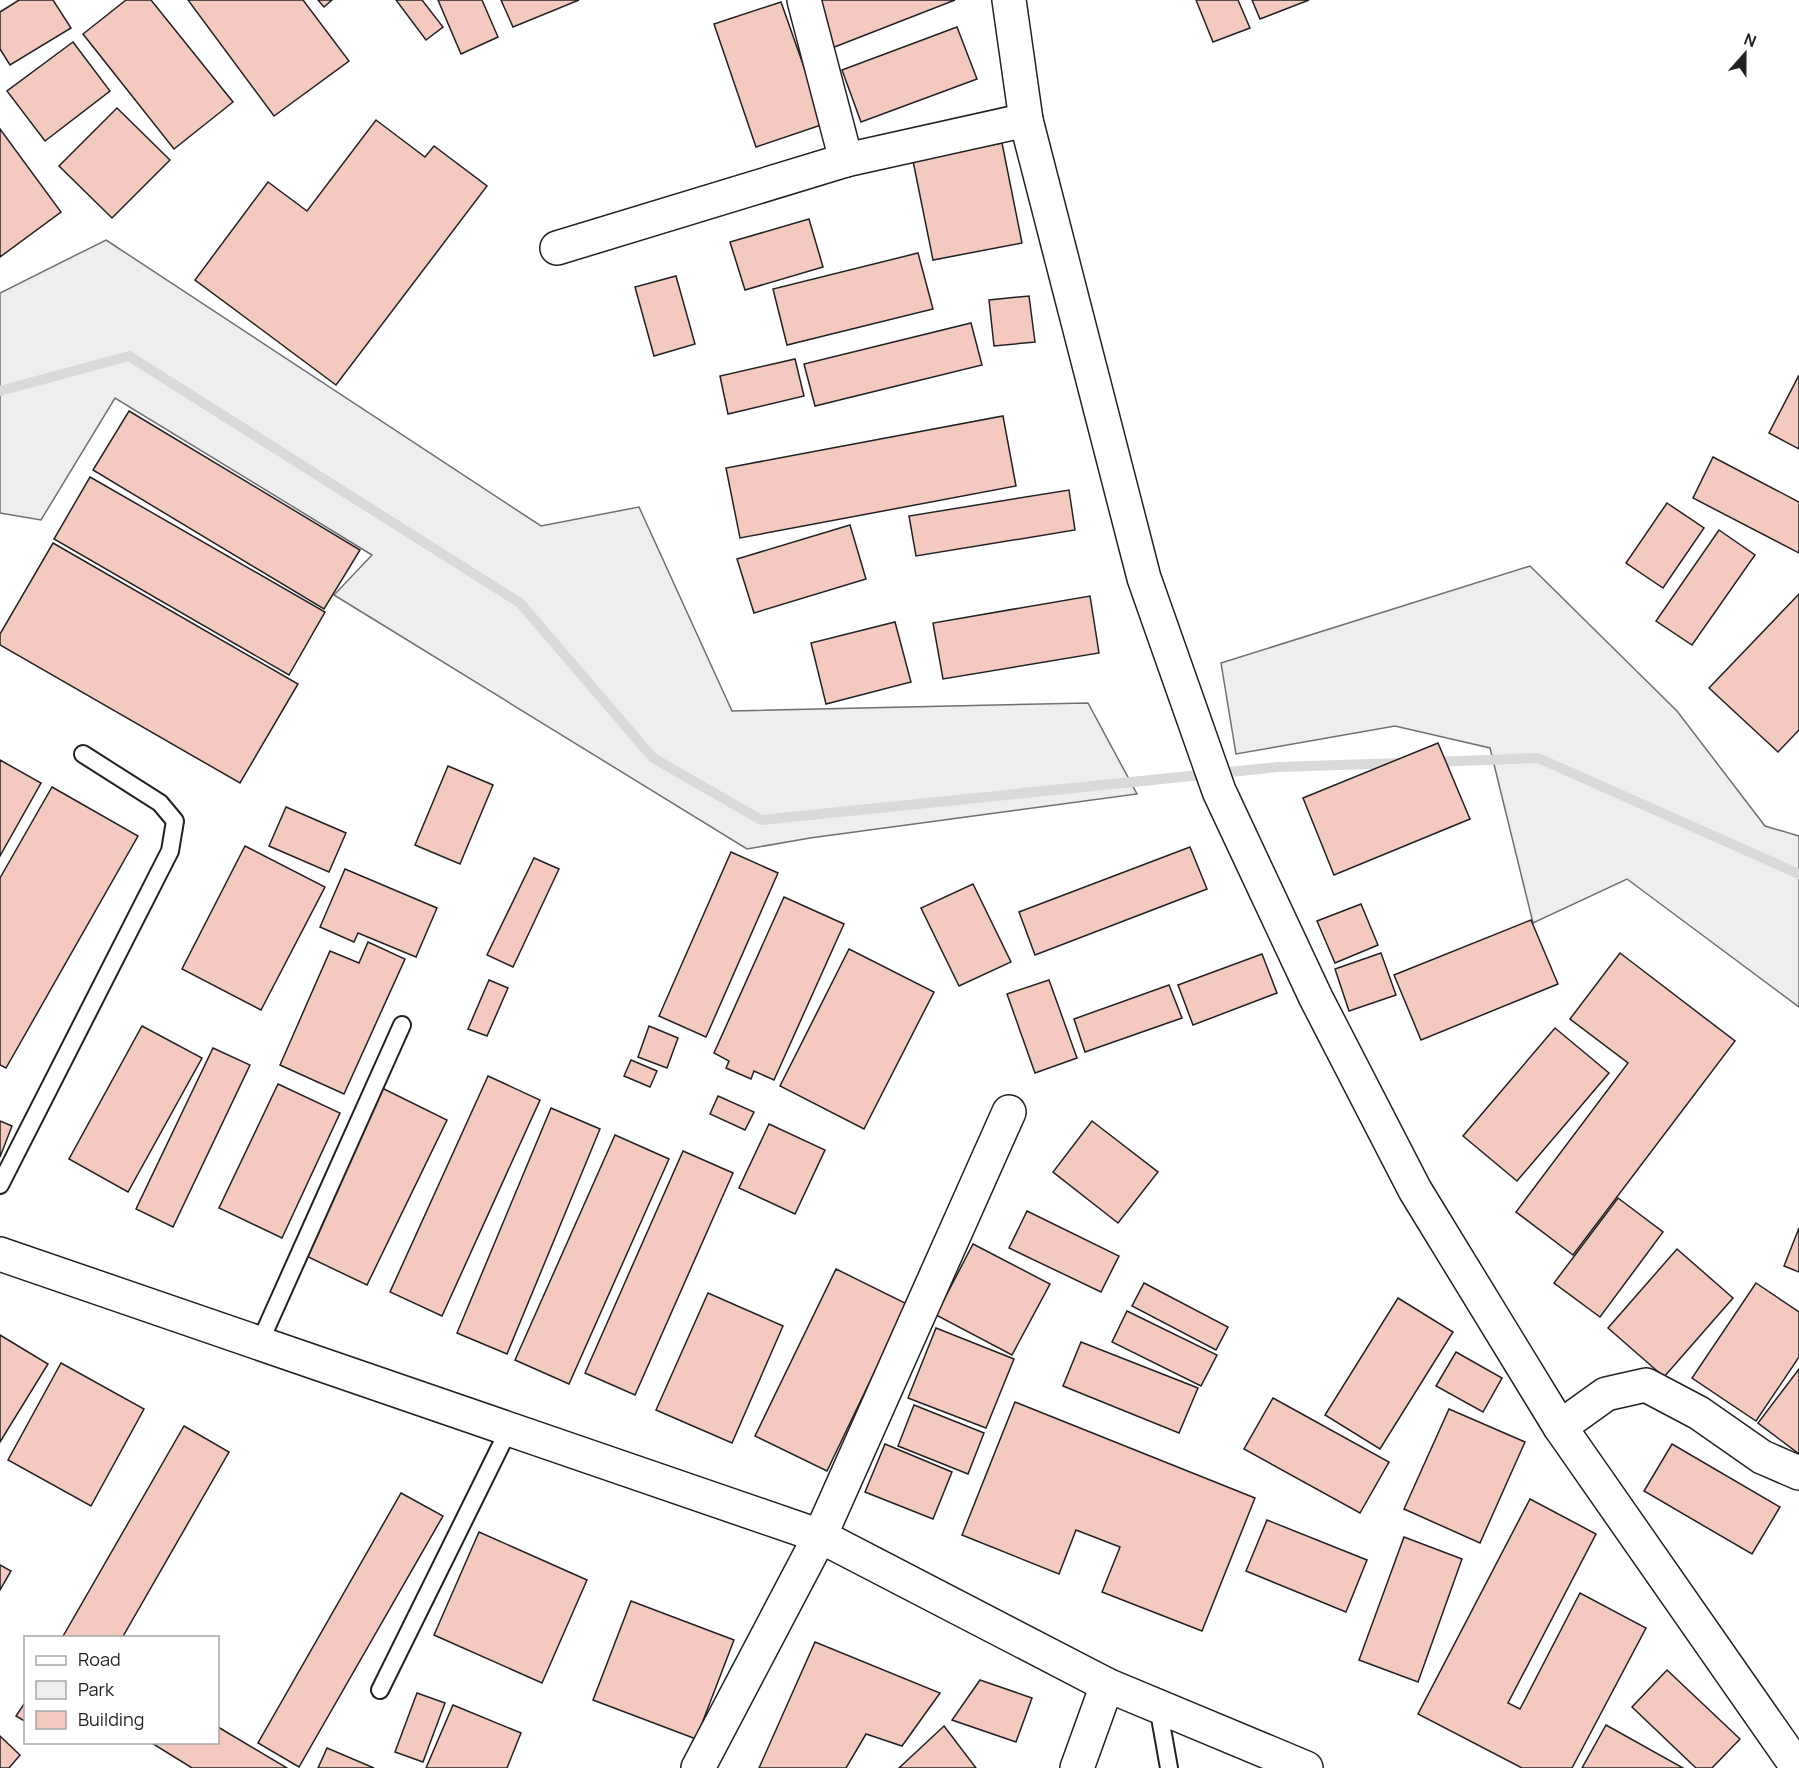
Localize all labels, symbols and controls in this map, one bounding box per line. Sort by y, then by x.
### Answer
north arrow [1715,24,1775,84]
text: N [1741,28,1760,52]
legend [24,1636,219,1744]
text: Road [78,1647,121,1671]
text: Park [78,1677,115,1701]
text: Building [78,1707,144,1731]

